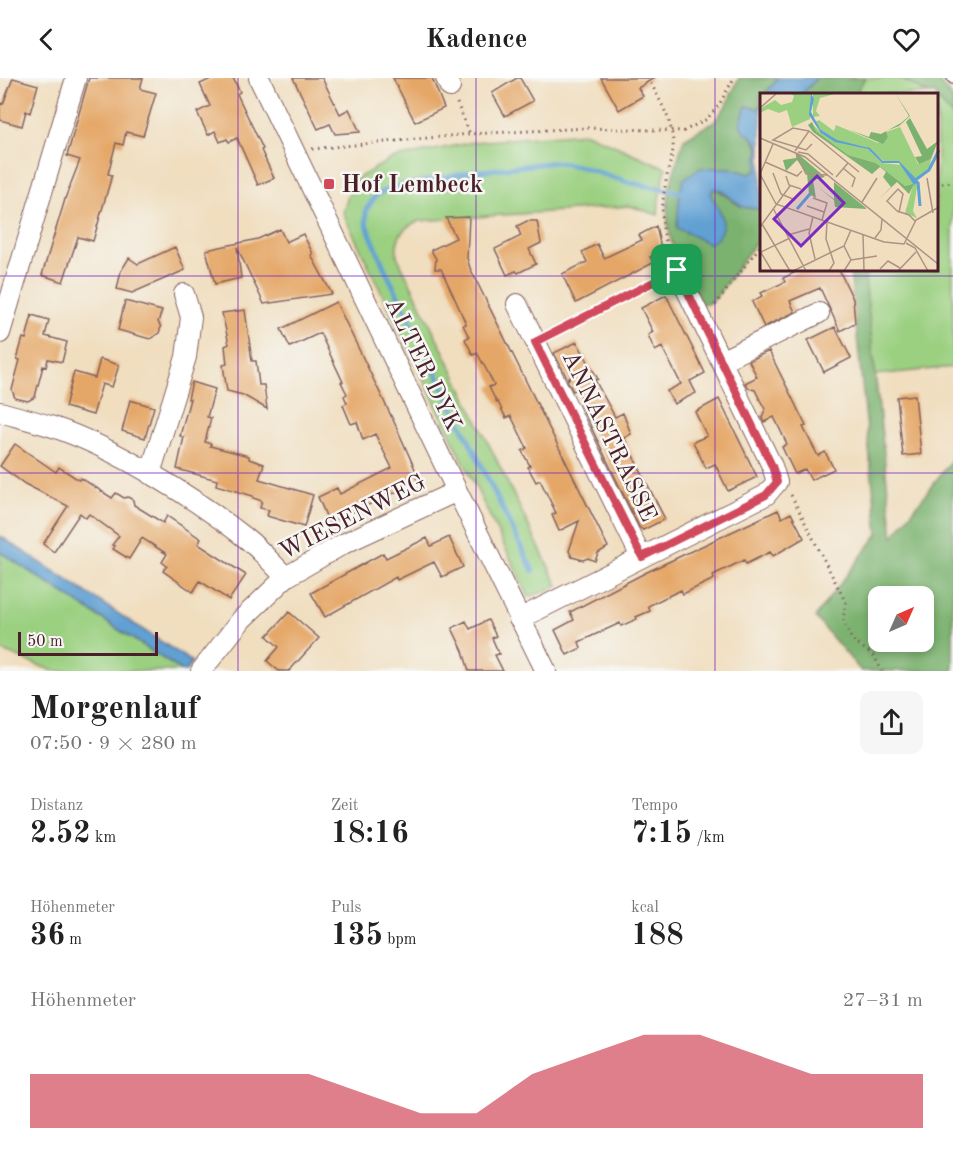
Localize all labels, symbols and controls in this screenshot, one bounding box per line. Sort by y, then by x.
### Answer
icon: back [30,23,63,56]
icon: heart [890,23,923,56]
text: Kadence [425,26,528,53]
inset map [760,93,938,272]
place label: Hof Lembeck [341,174,483,198]
marker: Hof Lembeck [322,177,336,191]
pin [651,244,702,295]
icon: arrive [660,253,693,286]
street label: ALTER DYK [380,294,465,435]
street label: ANNASTRASSE [556,348,660,526]
street label: WIESENWEG [276,471,430,565]
north arrow [868,586,934,652]
map controls [868,586,934,652]
scale bar [18,629,158,656]
text: 50 m [27,634,63,650]
button: share [860,691,923,754]
text: Morgenlauf [30,693,199,726]
text: 07:50 · 9 × 280 m [30,734,197,754]
text: Distanz [30,798,83,814]
text: Zeit [331,798,358,814]
text: Tempo [631,798,678,814]
text: 2.52 [30,819,91,849]
text: 18:16 [331,819,409,849]
text: 7:15 [631,819,692,849]
text: km [91,830,116,846]
text: /km [692,830,725,846]
text: Höhenmeter [30,900,115,916]
text: Puls [331,900,361,916]
text: kcal [631,900,659,916]
text: 36 [30,921,65,951]
text: 135 [331,921,383,951]
text: 188 [631,921,684,951]
text: m [65,932,82,948]
text: bpm [383,932,417,948]
text: Höhenmeter [30,991,136,1011]
text: 27–31 m [843,991,923,1011]

